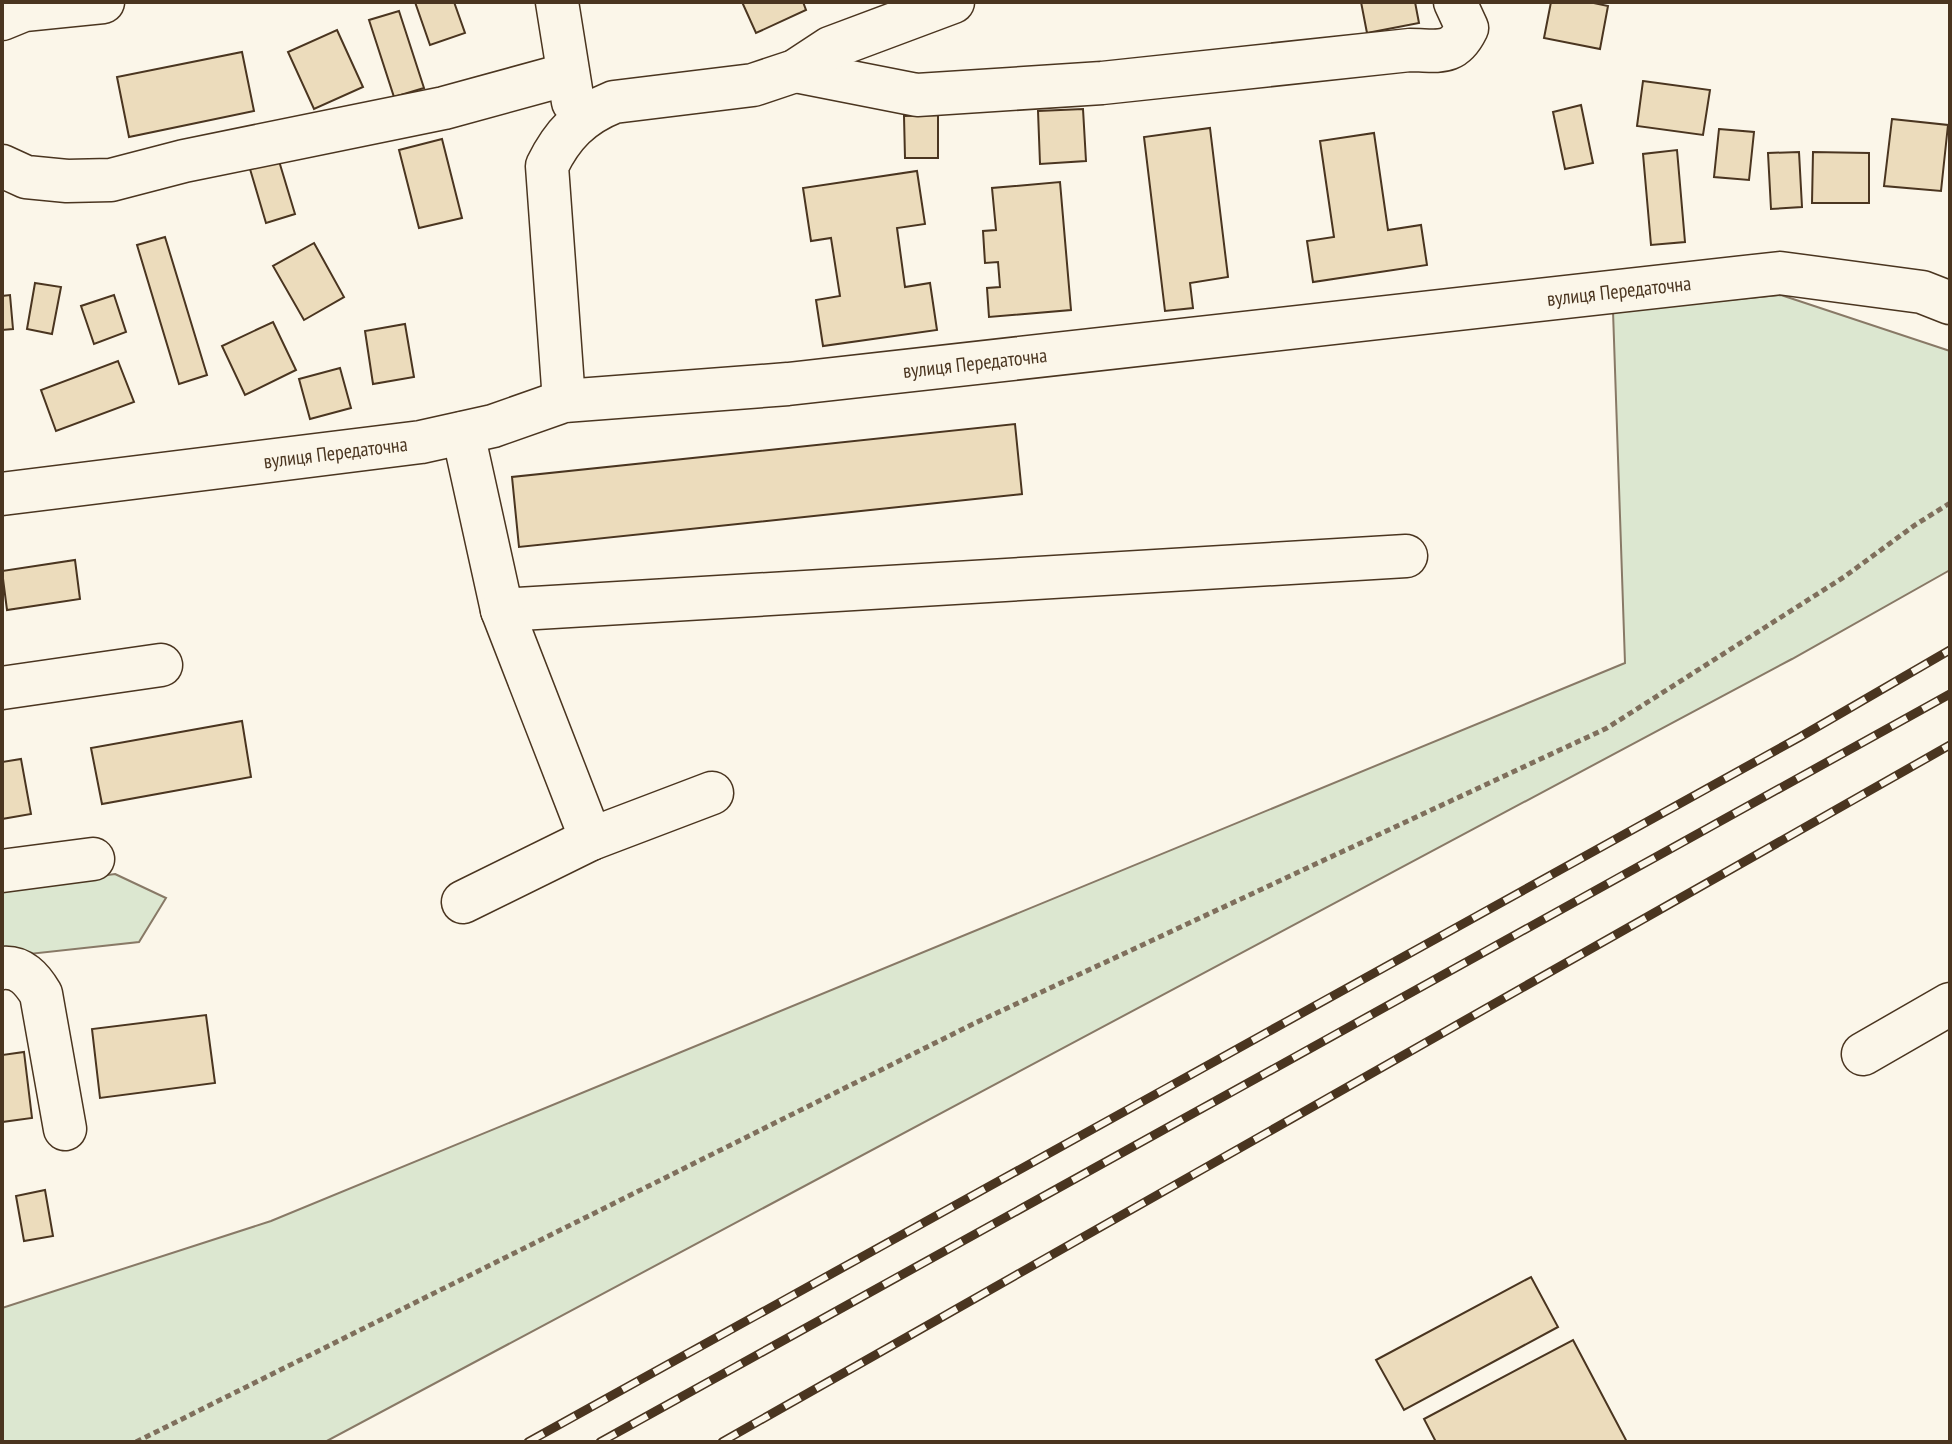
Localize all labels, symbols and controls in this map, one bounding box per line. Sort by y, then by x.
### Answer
street label: вулиця Передаточна [1546,270,1692,312]
street label: вулиця Передаточна [902,342,1048,384]
street label: вулиця Передаточна [262,431,409,474]

